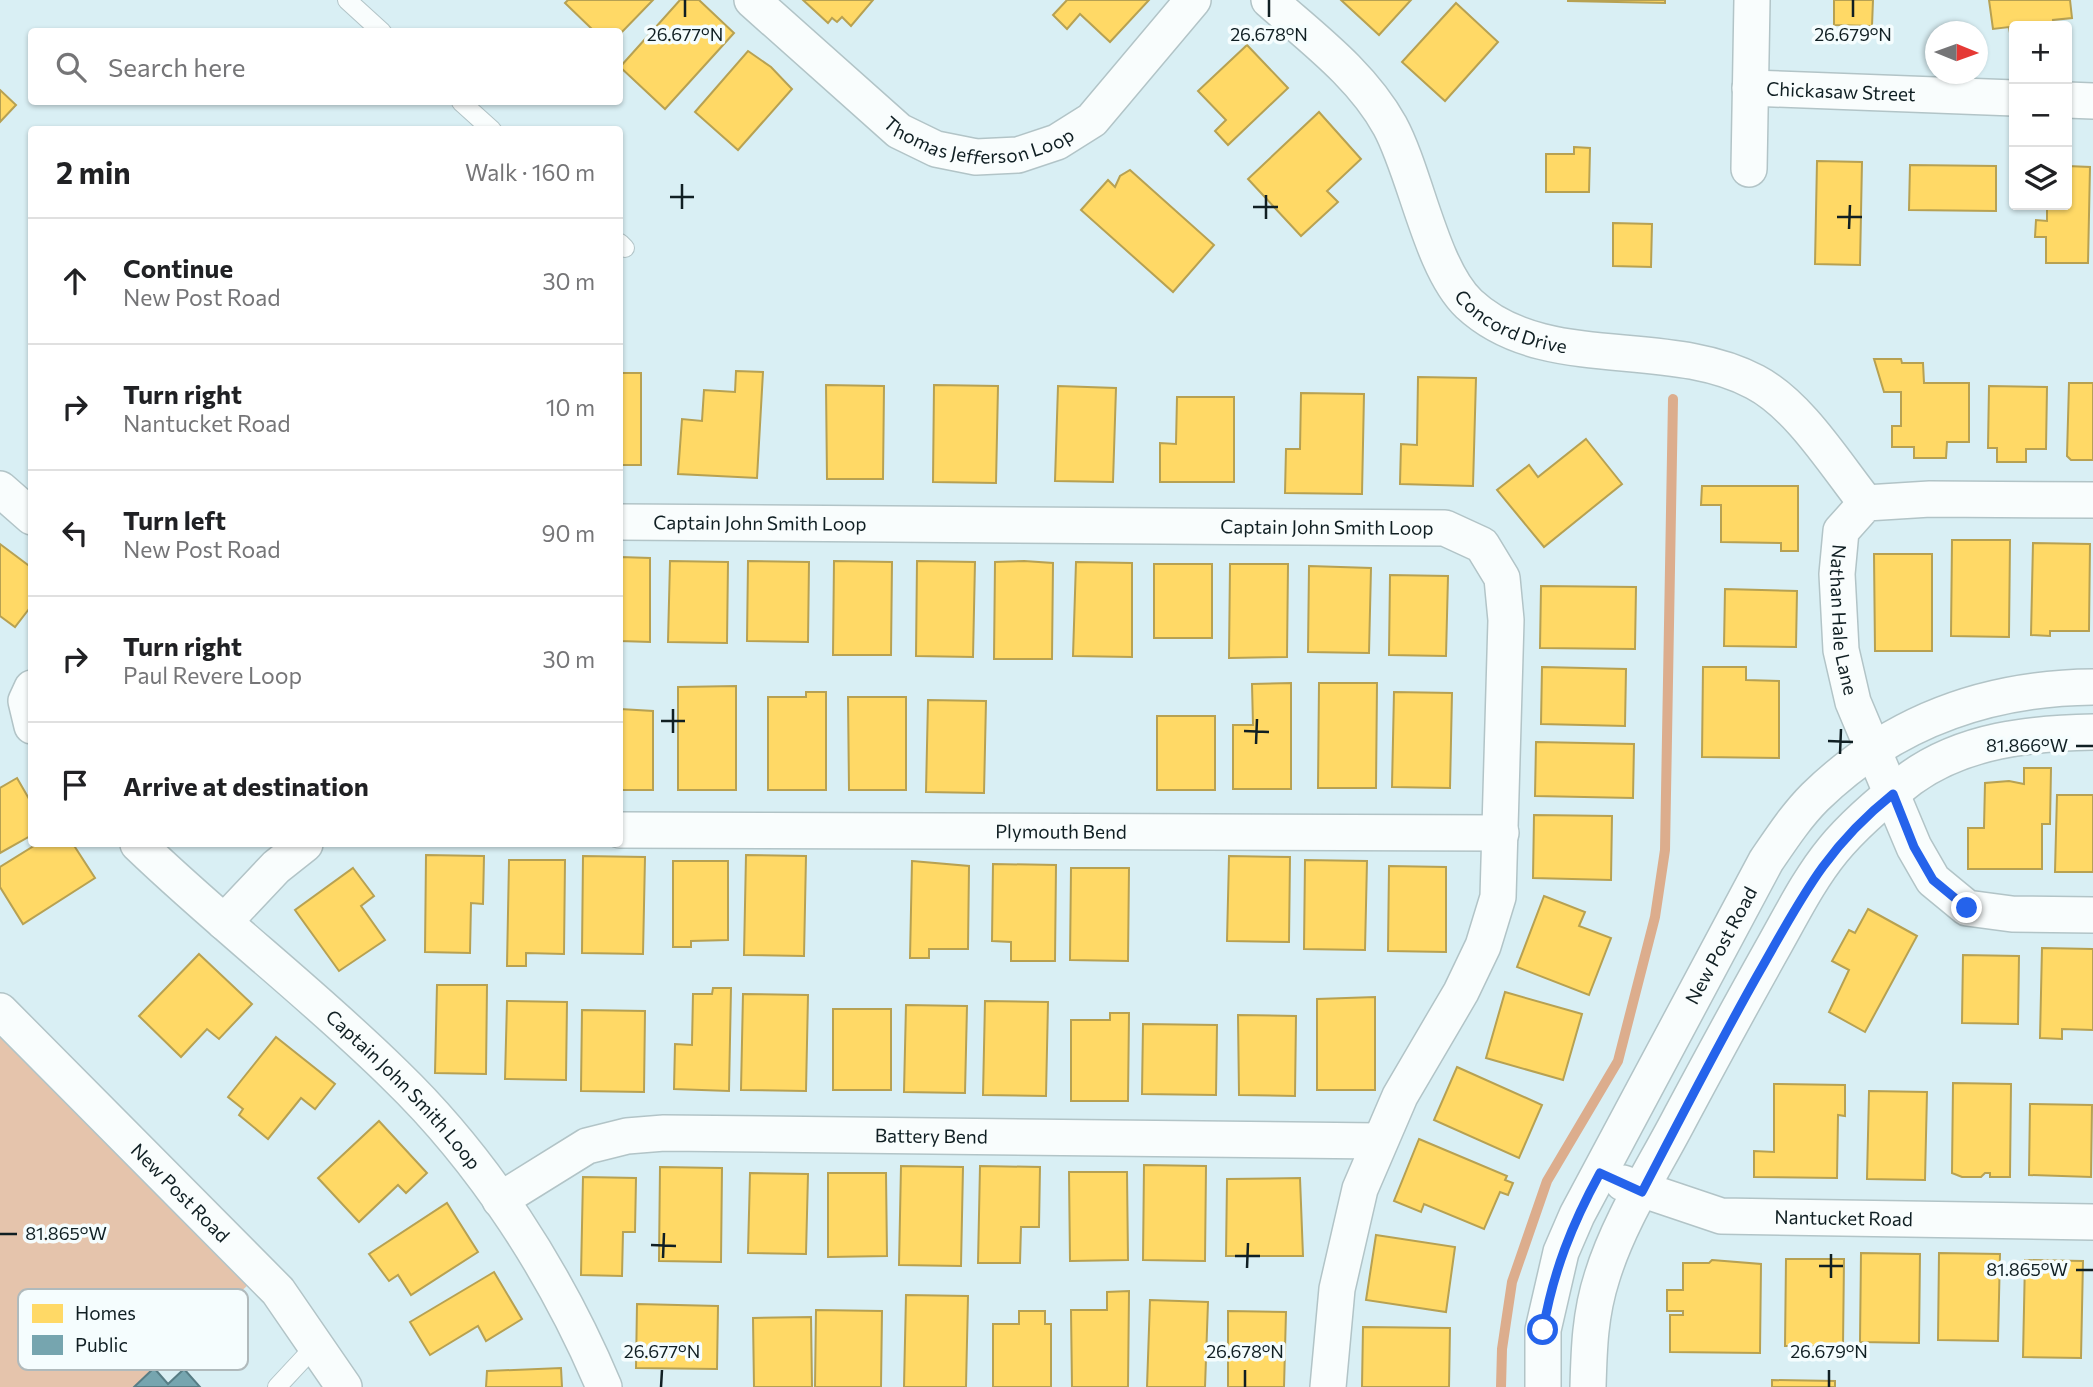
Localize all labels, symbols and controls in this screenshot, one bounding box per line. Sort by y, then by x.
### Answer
north arrow [1925,21,1988,84]
map controls [2009,21,2072,210]
button: + [2009,21,2072,84]
text: 26.677°N [647,23,723,45]
text: 26.678°N [1230,23,1308,45]
text: 26.679°N [1814,23,1892,45]
search box [28,28,623,105]
icon: search [52,48,90,86]
text: Search here [108,51,246,82]
street label: Chickasaw Street [1766,77,1916,105]
button: − [2009,84,2072,147]
street label: Thomas Jefferson Loop [879,111,1078,169]
button: layers [2009,147,2072,210]
text: 2 min [56,153,131,190]
text: Walk · 160 m [465,158,595,186]
text: Continue [123,252,233,283]
icon: ahead [56,262,94,300]
text: 30 m [542,267,595,295]
text: New Post Road [123,283,281,311]
street label: Concord Drive [1450,285,1569,358]
text: Turn right [123,378,242,409]
icon: right [56,388,94,426]
text: 10 m [546,393,595,421]
text: Nantucket Road [123,409,291,437]
text: Turn left [123,504,226,535]
street label: Captain John Smith Loop [653,510,867,535]
icon: left [56,514,94,552]
street label: Captain John Smith Loop [1220,514,1434,539]
text: 90 m [542,519,595,547]
text: New Post Road [123,535,281,563]
street label: Nathan Hale Lane [1826,543,1863,697]
text: Turn right [123,630,242,661]
icon: right [56,640,94,678]
text: 30 m [542,645,595,673]
text: Paul Revere Loop [123,661,302,689]
text: 81.866°W [1986,734,2068,756]
icon: arrive [56,766,94,804]
text: Arrive at destination [123,770,369,801]
street label: Plymouth Bend [995,819,1127,843]
street label: New Post Road [1680,882,1761,1008]
route end [1951,892,1982,923]
street label: Captain John Smith Loop [322,1004,486,1174]
street label: Battery Bend [875,1123,988,1148]
street label: New Post Road [127,1138,235,1247]
street label: Nantucket Road [1774,1205,1913,1230]
text: 81.865°W [25,1222,107,1244]
text: 81.865°W [1986,1258,2068,1280]
legend [18,1289,248,1370]
text: Homes [75,1301,136,1324]
route start [1527,1314,1558,1345]
text: Public [75,1333,128,1356]
text: 26.677°N [624,1340,700,1362]
text: 26.678°N [1206,1340,1284,1362]
text: 26.679°N [1790,1340,1868,1362]

